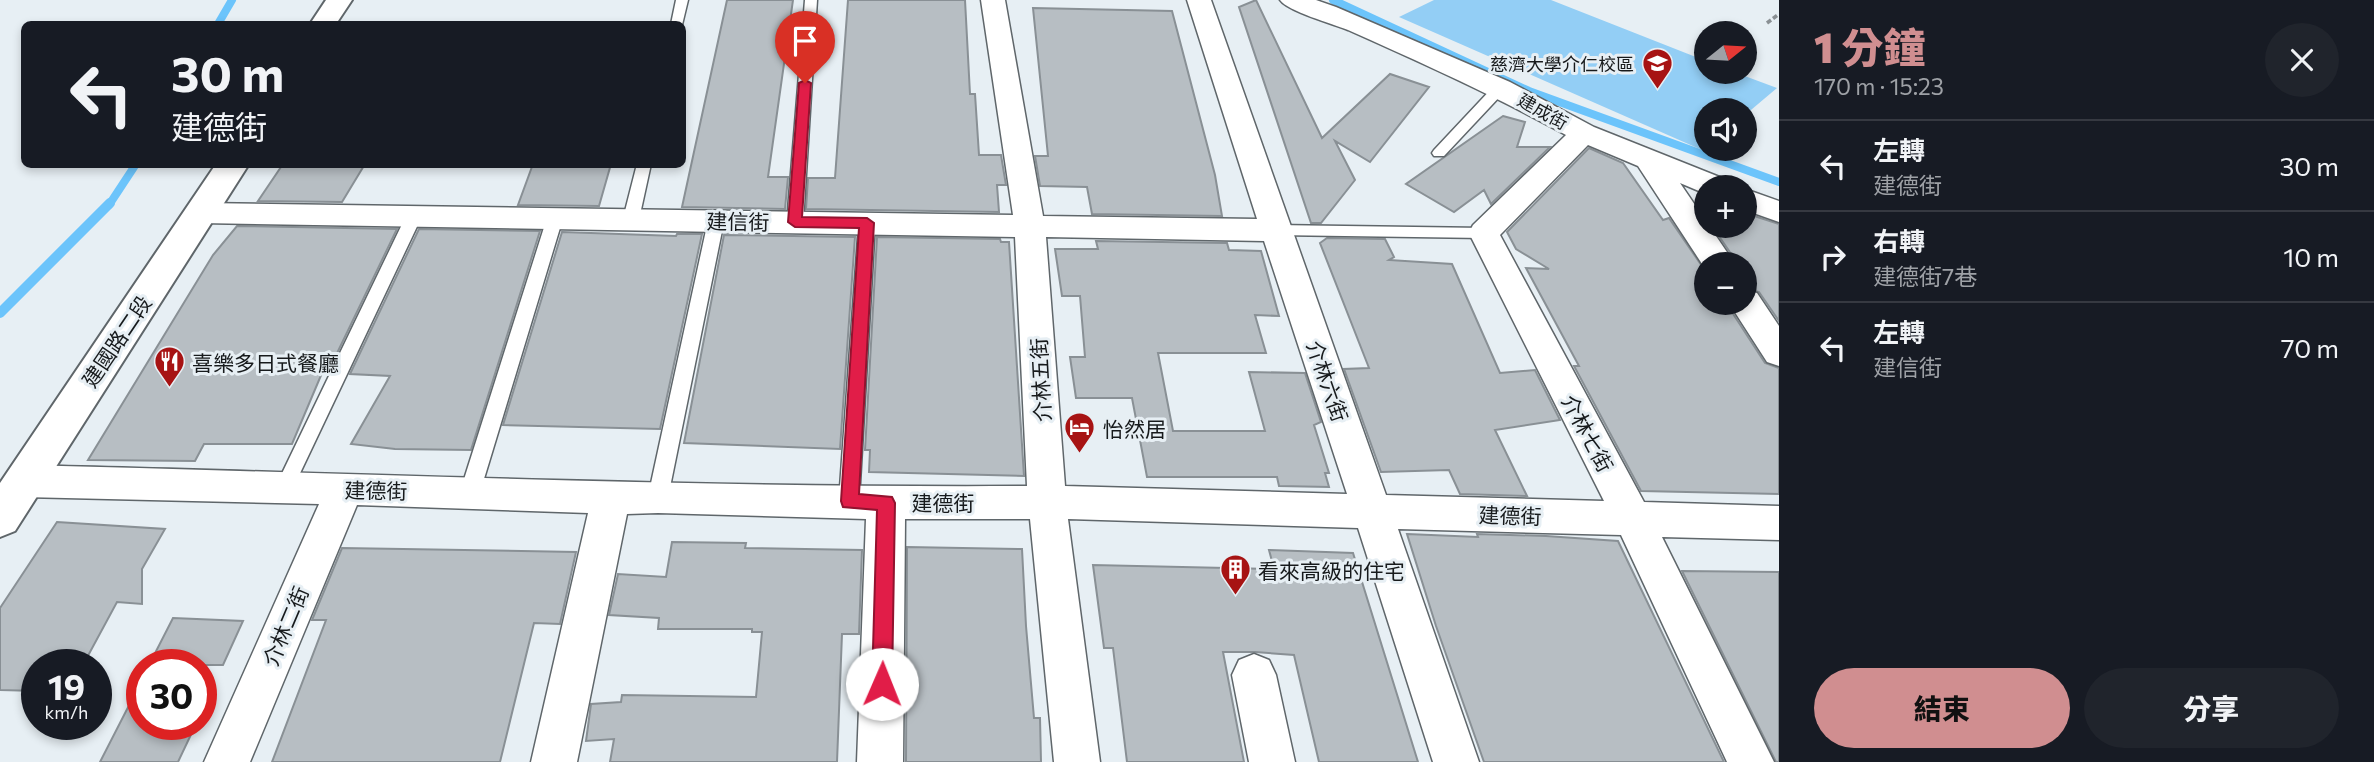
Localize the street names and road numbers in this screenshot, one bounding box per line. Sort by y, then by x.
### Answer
street label: 建成街 [1514,88,1572,134]
street label: 建信街 [706,208,770,234]
street label: 建國路二段 [76,290,156,392]
street label: 介林五街 [1025,337,1055,423]
street label: 介林六街 [1303,337,1353,425]
street label: 介林七街 [1557,390,1619,476]
street label: 建德街 [344,477,408,503]
street label: 建德街 [912,490,975,515]
street label: 建德街 [1478,501,1542,529]
street label: 介林二街 [257,582,313,670]

